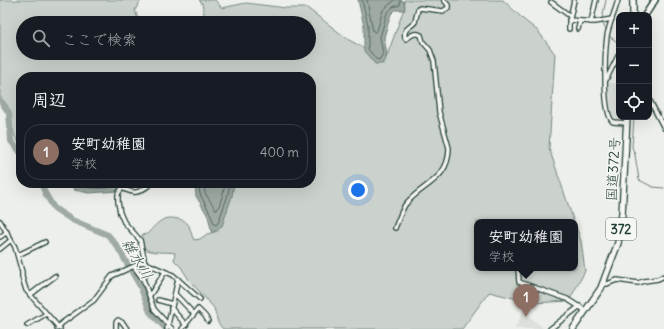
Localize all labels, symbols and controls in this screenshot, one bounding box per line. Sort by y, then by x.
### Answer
map controls [616,12,652,120]
button: + [616,12,652,48]
search box [16,16,316,60]
icon: search [30,27,52,49]
text: ここで検索 [62,30,137,49]
button: − [616,48,652,84]
button: locate [616,84,652,120]
text: 周辺 [32,89,66,111]
text: 安町幼稚園 [71,134,146,153]
street label: 国道372号 [602,136,624,202]
text: 1 [43,144,49,161]
text: 400 m [260,144,299,161]
text: 学校 [71,155,97,172]
your location [348,180,368,200]
road number: 372 [606,218,636,240]
popup [474,219,578,271]
text: 安町幼稚園 [488,227,564,246]
water label: 雑水川 [118,235,157,283]
text: 学校 [488,248,515,265]
pin: 1 [513,284,539,317]

